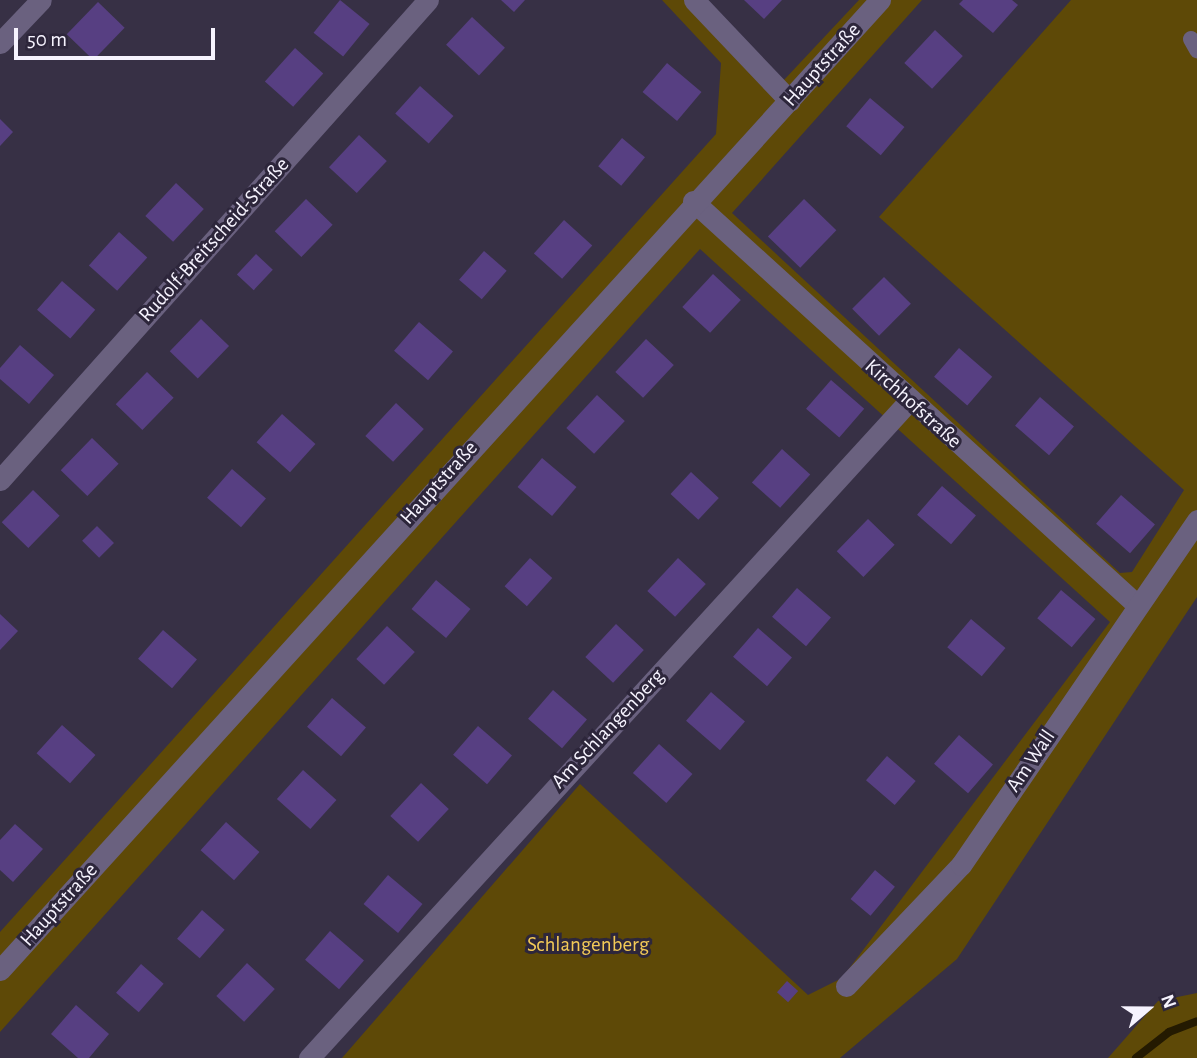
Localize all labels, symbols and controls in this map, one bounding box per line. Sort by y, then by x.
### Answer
scale bar [18,14,219,58]
street label: Hauptstraße [778,18,866,112]
text: 50 m [27,29,67,50]
street label: Rudolf-Breitscheid-Straße [133,152,295,328]
street label: Kirchhofstraße [859,354,967,454]
street label: Hauptstraße [395,436,483,530]
street label: Am Schlangenberg [546,664,670,794]
street label: Am Wall [1001,725,1061,797]
street label: Hauptstraße [15,858,103,952]
park label: Schlangenberg [527,932,649,958]
north arrow [1113,974,1183,1044]
text: N [1157,992,1179,1011]

